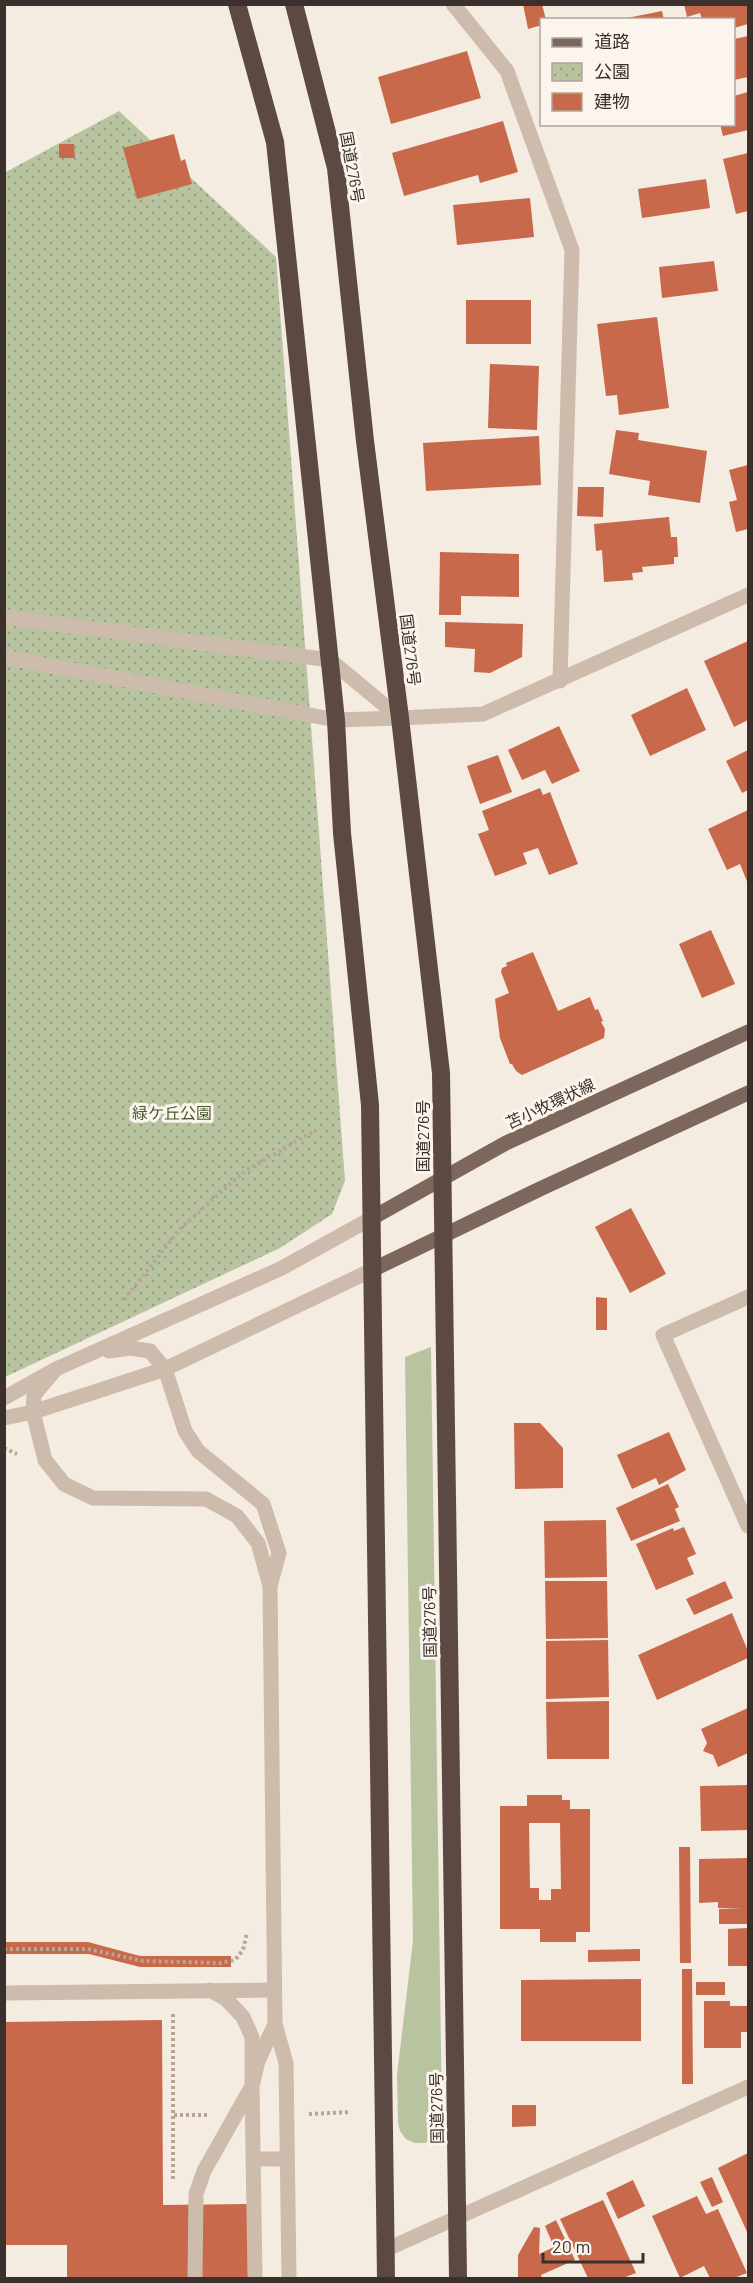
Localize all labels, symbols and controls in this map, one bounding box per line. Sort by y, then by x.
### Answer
legend [540,18,735,126]
text: 道路 [594,30,630,52]
text: 公園 [594,60,630,82]
text: 建物 [594,90,630,112]
street label: 国道276号 [337,130,369,204]
street label: 国道276号 [397,613,425,687]
street label: 苫小牧環状線 [502,1074,598,1132]
street label: 国道276号 [413,1100,432,1172]
park label: 緑ケ丘公園 [132,1103,212,1122]
street label: 国道276号 [419,1586,439,1658]
street label: 国道276号 [426,2072,446,2144]
scale bar [543,2226,644,2264]
text: 20 m [552,2235,590,2257]

